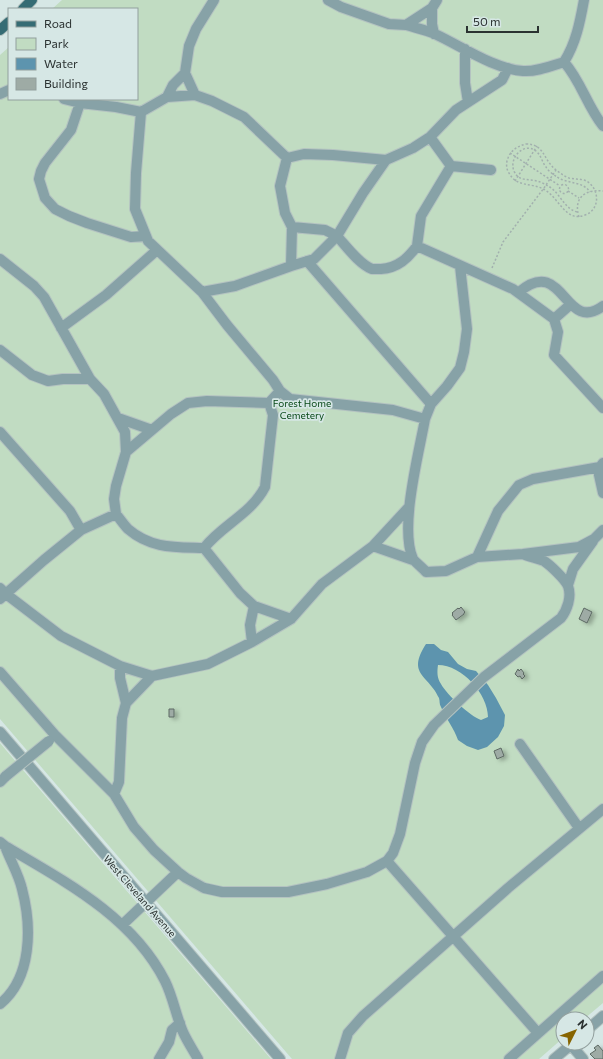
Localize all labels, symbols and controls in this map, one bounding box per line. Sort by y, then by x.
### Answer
legend [8,8,138,100]
scale bar [467,8,538,34]
text: 50 m [473,14,501,28]
text: Road [44,16,72,30]
text: Park [44,36,70,50]
text: Water [44,56,78,70]
text: Building [44,76,88,90]
park label: Forest Home Cemetery [273,397,331,421]
street label: West Cleveland Avenue [101,853,179,939]
north arrow [555,1011,595,1051]
text: N [575,1017,590,1031]

